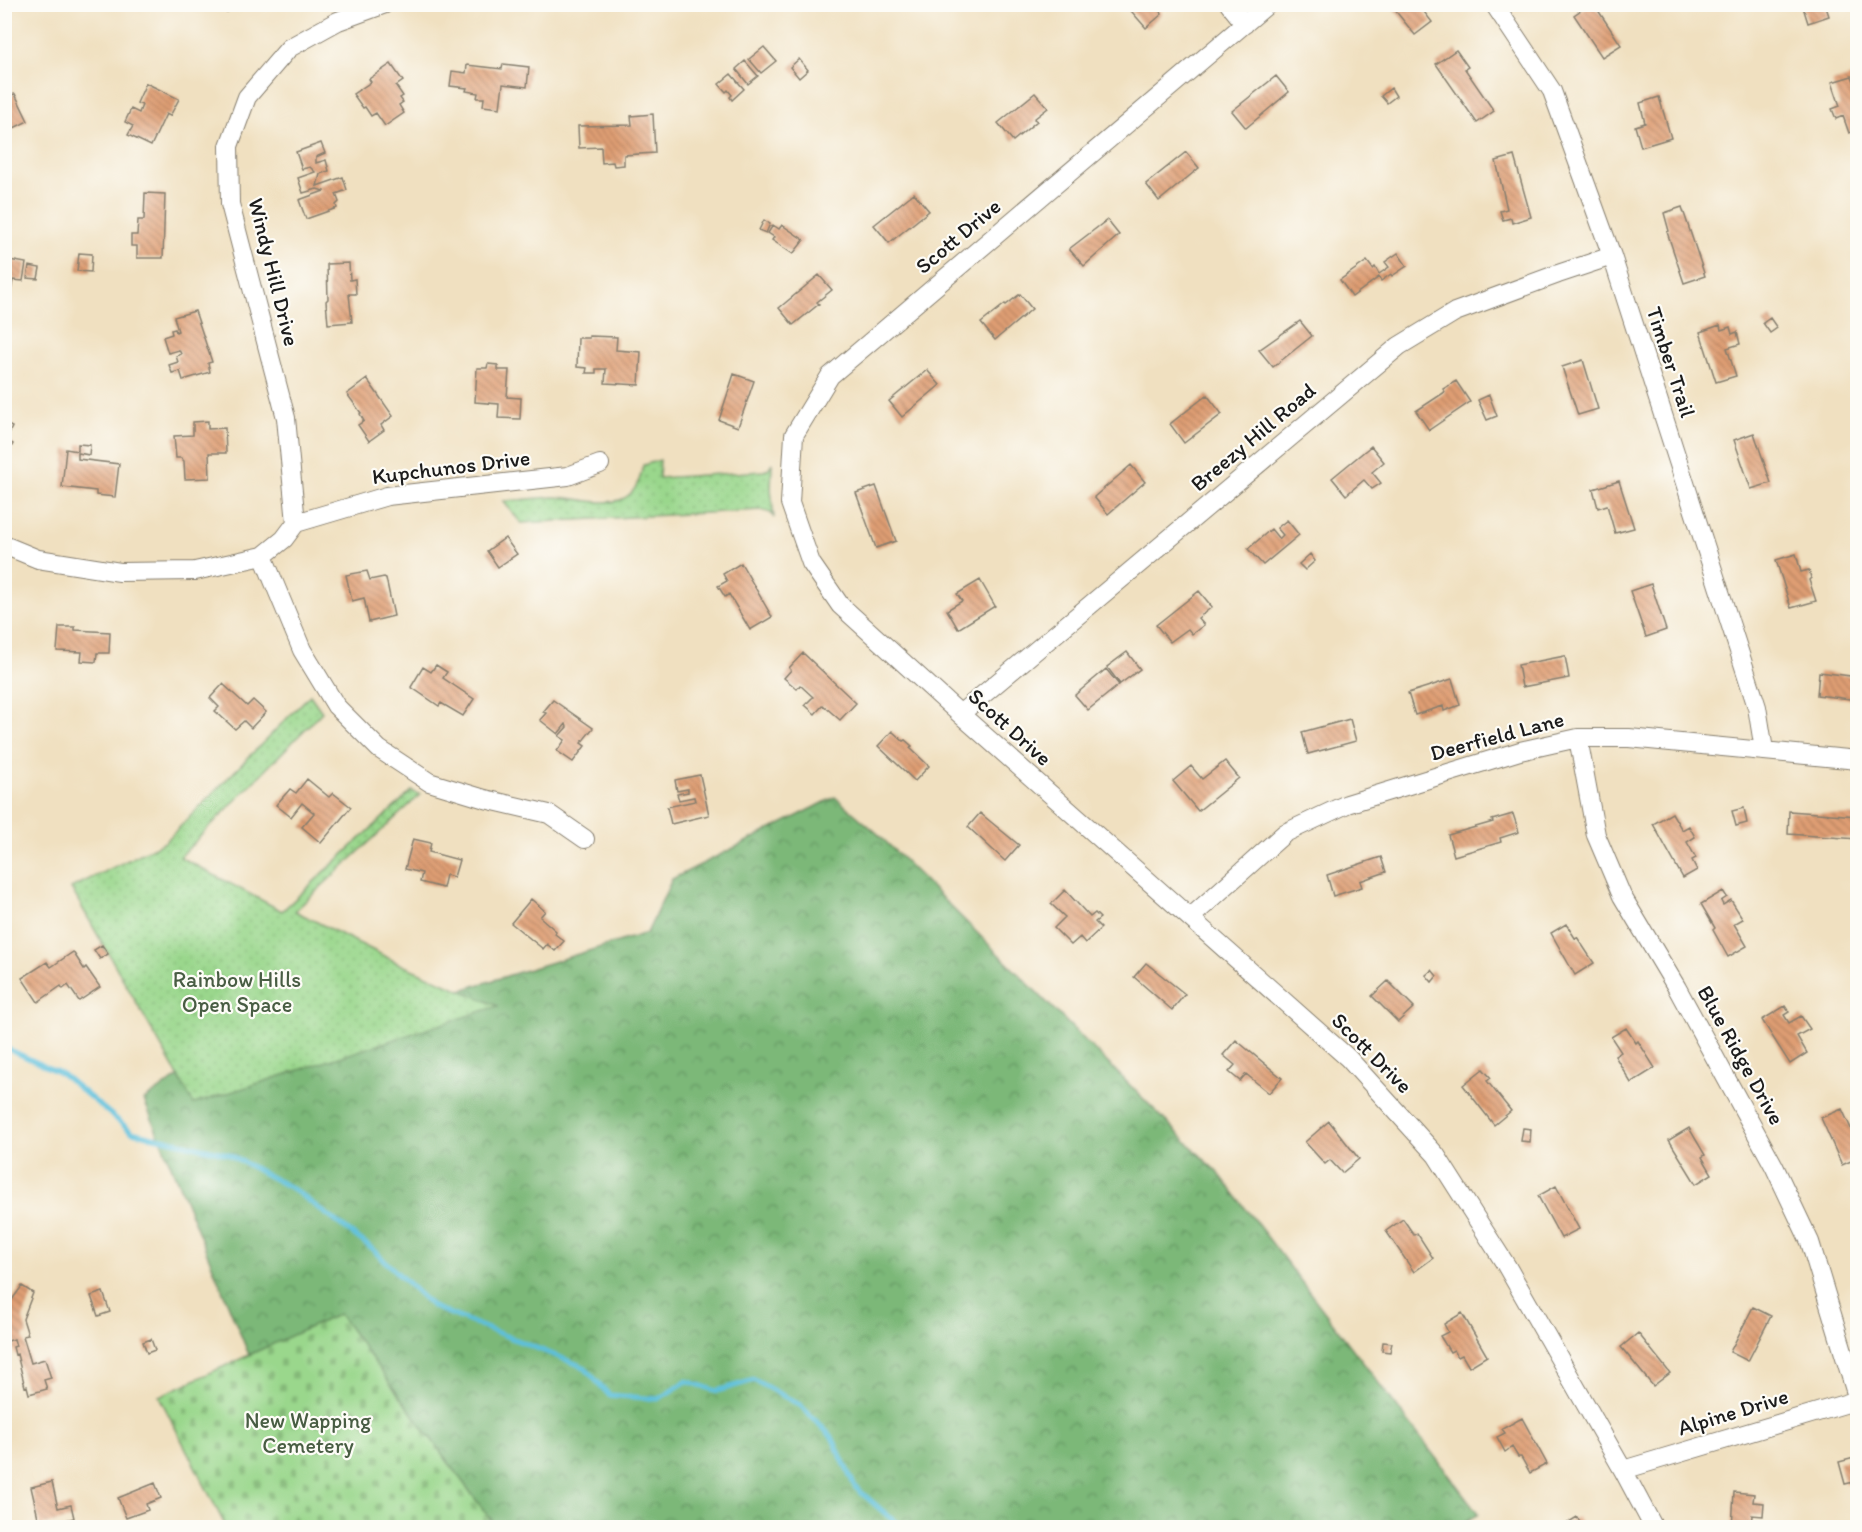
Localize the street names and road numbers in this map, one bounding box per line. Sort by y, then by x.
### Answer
street label: Scott Drive [910,192,1006,280]
street label: Windy Hill Drive [243,195,305,349]
street label: Timber Trail [1640,303,1702,421]
street label: Breezy Hill Road [1185,377,1321,497]
street label: Kupchunos Drive [370,444,532,490]
street label: Scott Drive [963,682,1057,772]
street label: Deerfield Lane [1427,705,1567,767]
street label: Blue Ridge Drive [1692,980,1790,1130]
street label: Scott Drive [1326,1007,1418,1099]
street label: Alpine Drive [1674,1382,1792,1442]

